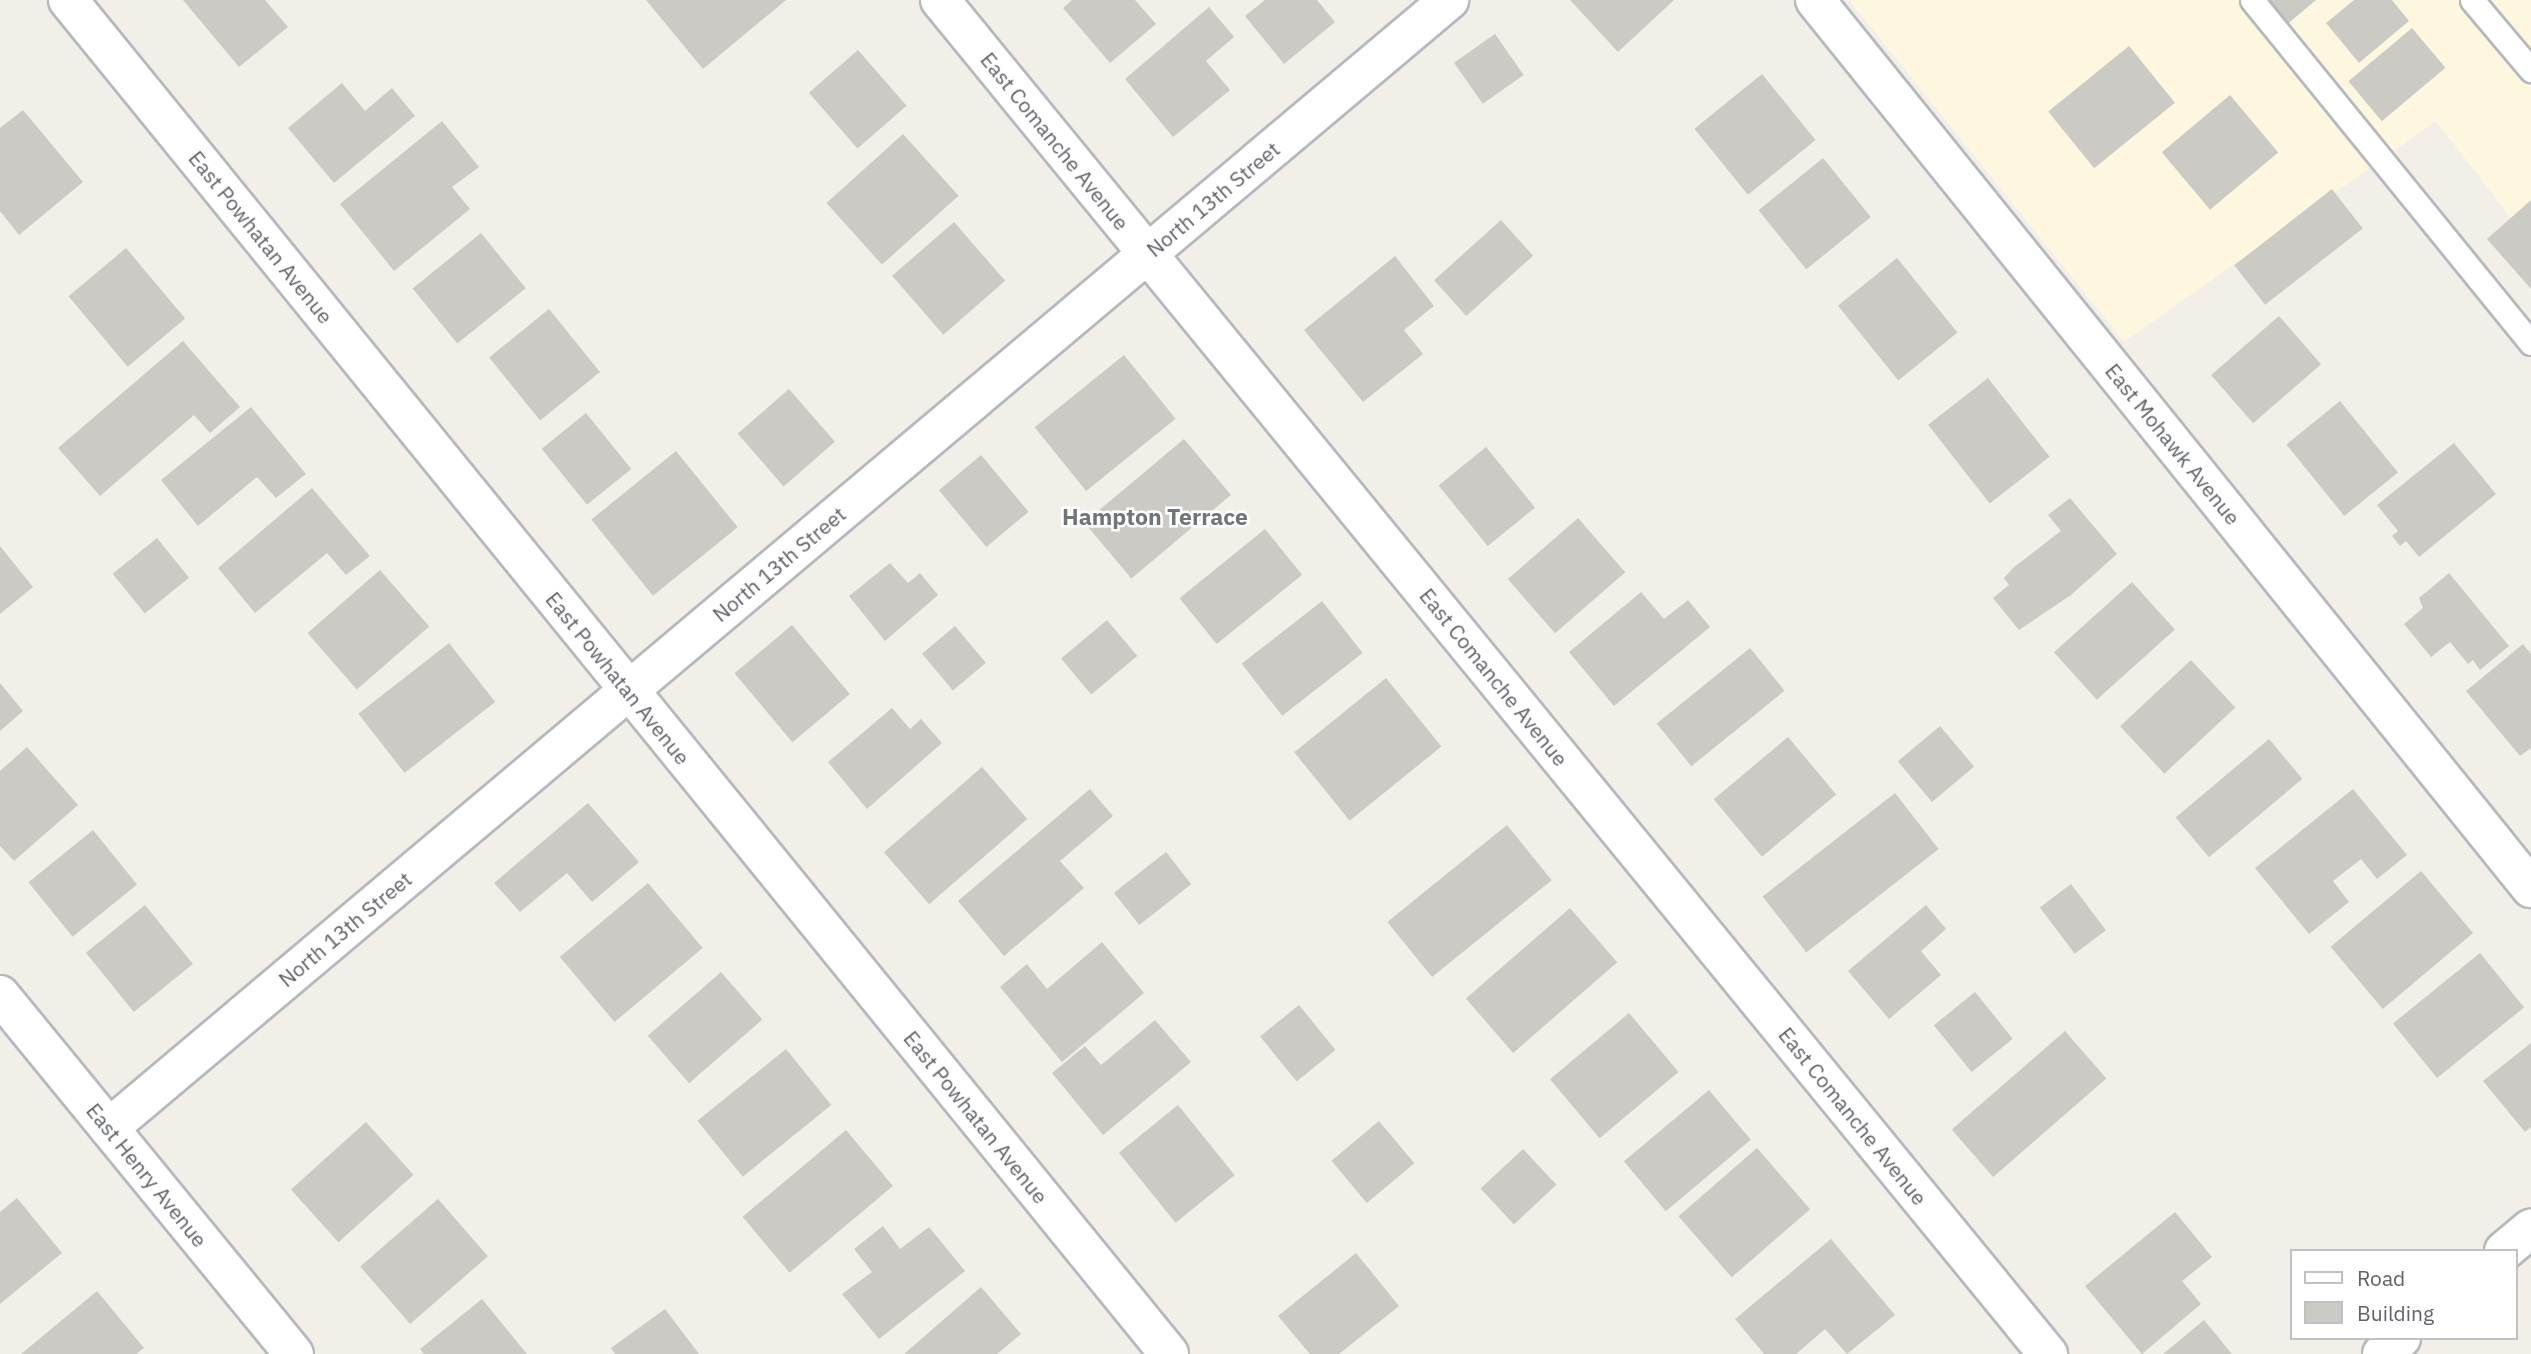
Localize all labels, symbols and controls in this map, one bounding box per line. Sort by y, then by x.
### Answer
street label: East Comanche Avenue [976,47,1134,235]
street label: North 13th Street [1141,136,1285,262]
street label: East Powhatan Avenue [184,146,338,328]
street label: East Mohawk Avenue [2100,358,2246,530]
street label: North 13th Street [707,501,851,627]
district label: Hampton Terrace [1062,502,1248,530]
street label: East Comanche Avenue [1415,583,1573,771]
street label: East Powhatan Avenue [541,587,695,769]
street label: North 13th Street [273,866,417,992]
street label: East Comanche Avenue [1774,1022,1932,1210]
street label: East Powhatan Avenue [899,1026,1053,1208]
street label: East Henry Avenue [81,1098,213,1252]
legend [2290,1249,2517,1340]
text: Road [2357,1264,2405,1292]
text: Building [2357,1299,2434,1327]

